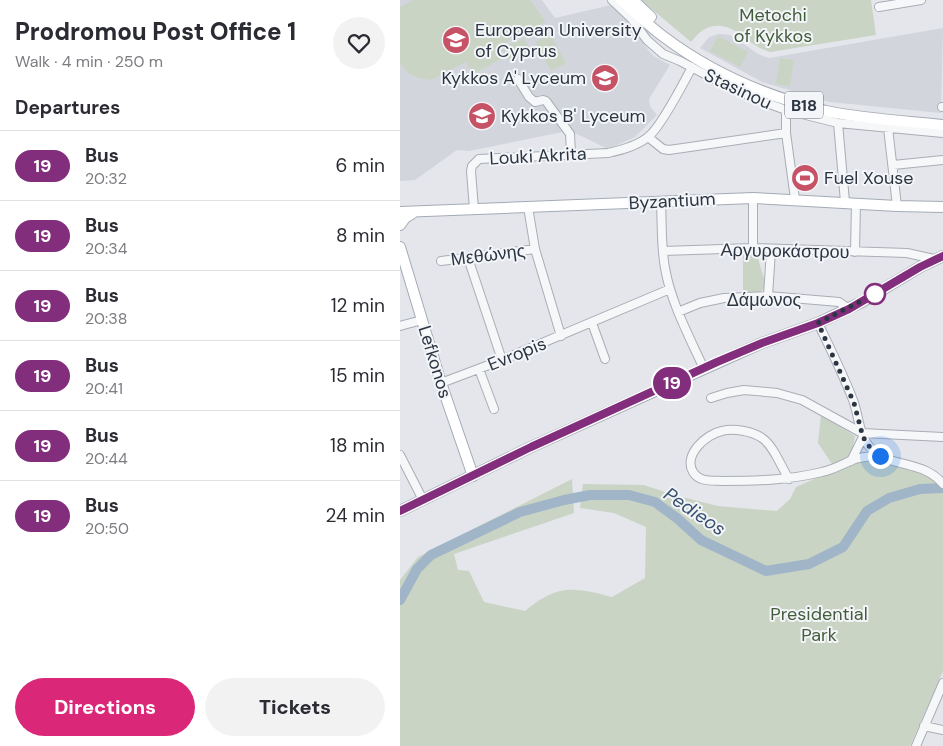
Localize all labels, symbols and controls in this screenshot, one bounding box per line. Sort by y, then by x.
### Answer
park label: Metochi of Kykkos [734,3,812,48]
text: Prodromou Post Office 1 [15,16,296,47]
button: heart [333,17,385,69]
place label: European University of Cyprus [475,18,642,63]
school or university icon: European University of Cyprus [441,25,471,55]
text: Walk · 4 min · 250 m [15,51,163,72]
school or university icon: Kykkos A' Lyceum [590,63,620,93]
street label: Stasinou [700,63,776,115]
place label: Kykkos A' Lyceum [441,66,586,90]
road number: B18 [785,92,823,118]
text: Departures [15,95,120,120]
school or university icon: Kykkos B' Lyceum [467,101,497,131]
place label: Kykkos B' Lyceum [501,104,646,128]
street label: Louki Akrita [489,141,587,171]
text: Bus [85,143,119,168]
text: 6 min [336,153,385,178]
text: 19 [34,154,51,178]
sports icon: Fuel Xouse [790,163,820,193]
place label: Fuel Xouse [824,166,914,190]
text: 20:32 [85,168,127,189]
street label: Byzantium [628,187,716,215]
text: Bus [85,213,119,238]
text: 8 min [336,223,385,248]
text: 19 [34,224,51,248]
text: 20:34 [85,238,127,259]
street label: Μεθώνης [449,238,527,271]
street label: Αργυροκάστρου [720,238,850,264]
text: Bus [85,283,119,308]
unlabelled marker [864,283,886,305]
street label: Δάμωνος [727,288,802,312]
text: 12 min [331,293,385,318]
text: 19 [34,294,51,318]
text: 20:38 [85,308,127,329]
street label: Lefkonos [413,323,457,401]
street label: Evropis [484,331,550,377]
text: Bus [85,353,119,378]
text: 15 min [330,363,385,388]
text: 19 [34,364,51,388]
line badge: 19 [650,367,694,399]
text: 19 [663,371,681,395]
text: 20:41 [85,378,123,399]
text: Bus [85,423,119,448]
text: 18 min [330,433,385,458]
text: 19 [34,434,51,458]
your location [868,444,893,469]
text: 20:44 [85,448,128,469]
water label: Pedieos [659,482,731,541]
text: Bus [85,493,119,518]
text: 24 min [325,503,385,528]
text: 19 [34,504,51,528]
text: 20:50 [85,518,129,539]
park label: Presidential Park [770,602,868,647]
button: Directions [15,678,195,736]
button: Tickets [205,678,385,736]

